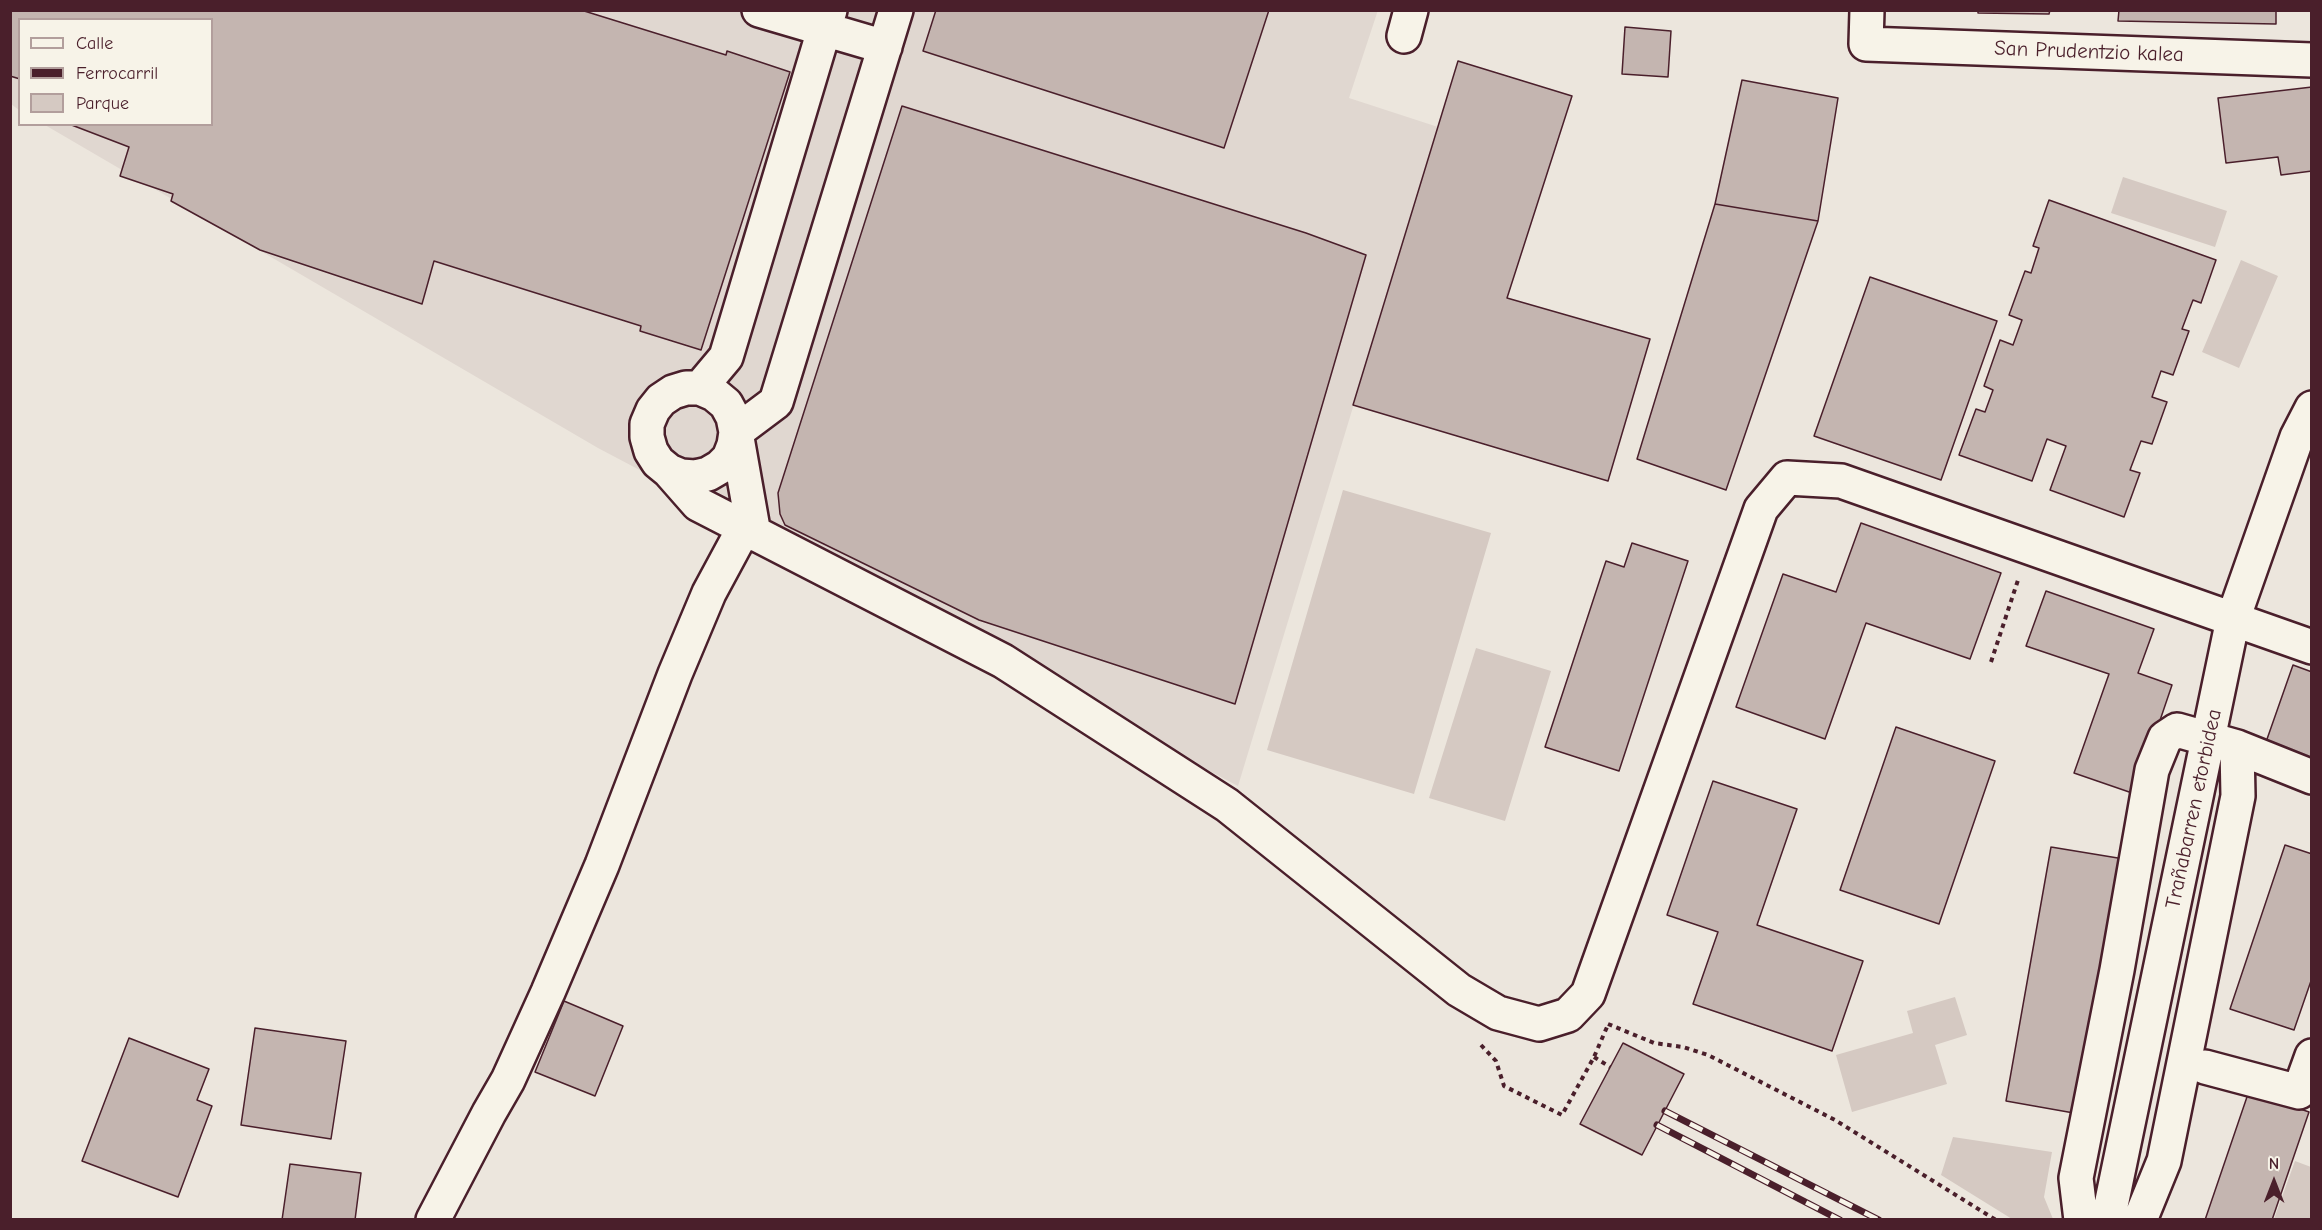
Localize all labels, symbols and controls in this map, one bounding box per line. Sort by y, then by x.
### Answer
legend [18,18,213,126]
text: Calle [76,33,113,54]
street label: San Prudentzio kalea [1994,36,2184,68]
text: Ferrocarril [76,63,158,84]
text: Parque [76,93,129,114]
street label: Trañabarren etorbidea [2161,707,2227,911]
north arrow [2244,1152,2304,1212]
text: N [2269,1155,2279,1173]

